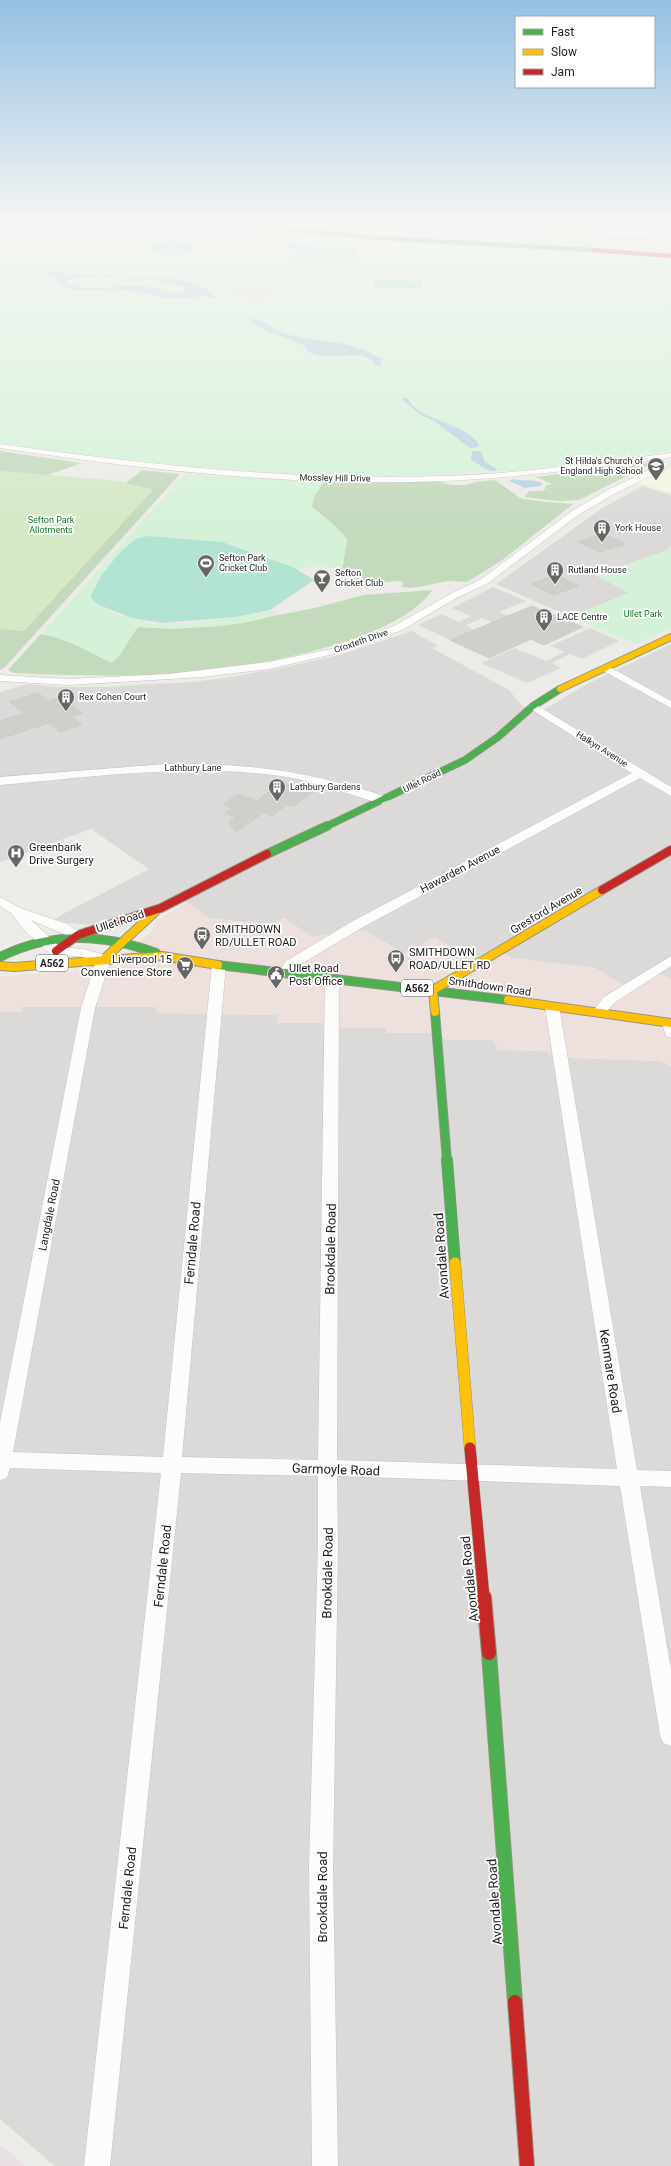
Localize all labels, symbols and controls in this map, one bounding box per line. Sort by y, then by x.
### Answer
legend [515,16,655,88]
text: Fast [551,25,574,39]
text: Slow [551,45,577,59]
text: Jam [551,65,575,79]
place label: St Hilda's Church of England High School [560,456,644,476]
school or university icon: St Hilda's Church of England High School [646,456,666,481]
street label: Mossley Hill Drive [299,472,371,484]
park label: Sefton Park Allotments [28,515,75,535]
building icon: York House [592,518,612,543]
place label: York House [615,523,661,533]
sports icon: Sefton Park Cricket Club [196,553,216,578]
place label: Sefton Park Cricket Club [219,553,267,573]
building icon: Rutland House [545,560,565,585]
place label: Rutland House [568,565,627,575]
bar icon: Sefton Cricket Club [312,568,332,593]
place label: Sefton Cricket Club [335,568,383,588]
building icon: LACE Centre [534,607,554,632]
park label: Ullet Park [624,609,663,619]
place label: LACE Centre [557,612,607,622]
street label: Croxteth Drive [333,627,389,655]
building icon: Rex Cohen Court [56,687,76,712]
place label: Rex Cohen Court [79,692,146,702]
street label: Halkyn Avenue [574,729,630,769]
street label: Lathbury Lane [165,763,222,773]
street label: Ullet Road [401,768,443,794]
building icon: Lathbury Gardens [267,777,287,802]
place label: Lathbury Gardens [290,782,361,792]
place label: Greenbank Drive Surgery [29,841,94,867]
hospital icon: Greenbank Drive Surgery [6,843,26,868]
street label: Hawarden Avenue [418,843,503,896]
street label: Gresford Avenue [508,884,585,937]
street label: Ullet Road [94,908,146,935]
place label: SMITHDOWN RD/ULLET ROAD [215,923,297,949]
bus stop icon: SMITHDOWN RD/ULLET ROAD [192,925,212,950]
place label: SMITHDOWN ROAD/ULLET RD [409,946,491,972]
bus stop icon: SMITHDOWN ROAD/ULLET RD [386,948,406,973]
place label: Liverpool 15 Convenience Store [81,953,172,979]
road number: A562 [36,955,68,971]
supermarket icon: Liverpool 15 Convenience Store [175,955,195,980]
place label: Ullet Road Post Office [289,962,343,988]
public building icon: Ullet Road Post Office [266,964,286,989]
street label: Smithdown Road [448,974,532,999]
road number: A562 [401,980,433,996]
street label: Langdale Road [36,1178,63,1252]
street label: Ferndale Road [181,1201,204,1285]
street label: Brookdale Road [322,1203,339,1295]
street label: Avondale Road [431,1212,452,1300]
street label: Kenmare Road [596,1328,625,1414]
street label: Garmoyle Road [292,1460,380,1479]
street label: Ferndale Road [151,1524,174,1608]
street label: Brookdale Road [319,1527,336,1619]
street label: Avondale Road [458,1535,481,1623]
street label: Ferndale Road [116,1846,139,1930]
street label: Brookdale Road [315,1851,330,1943]
street label: Avondale Road [484,1858,505,1946]

